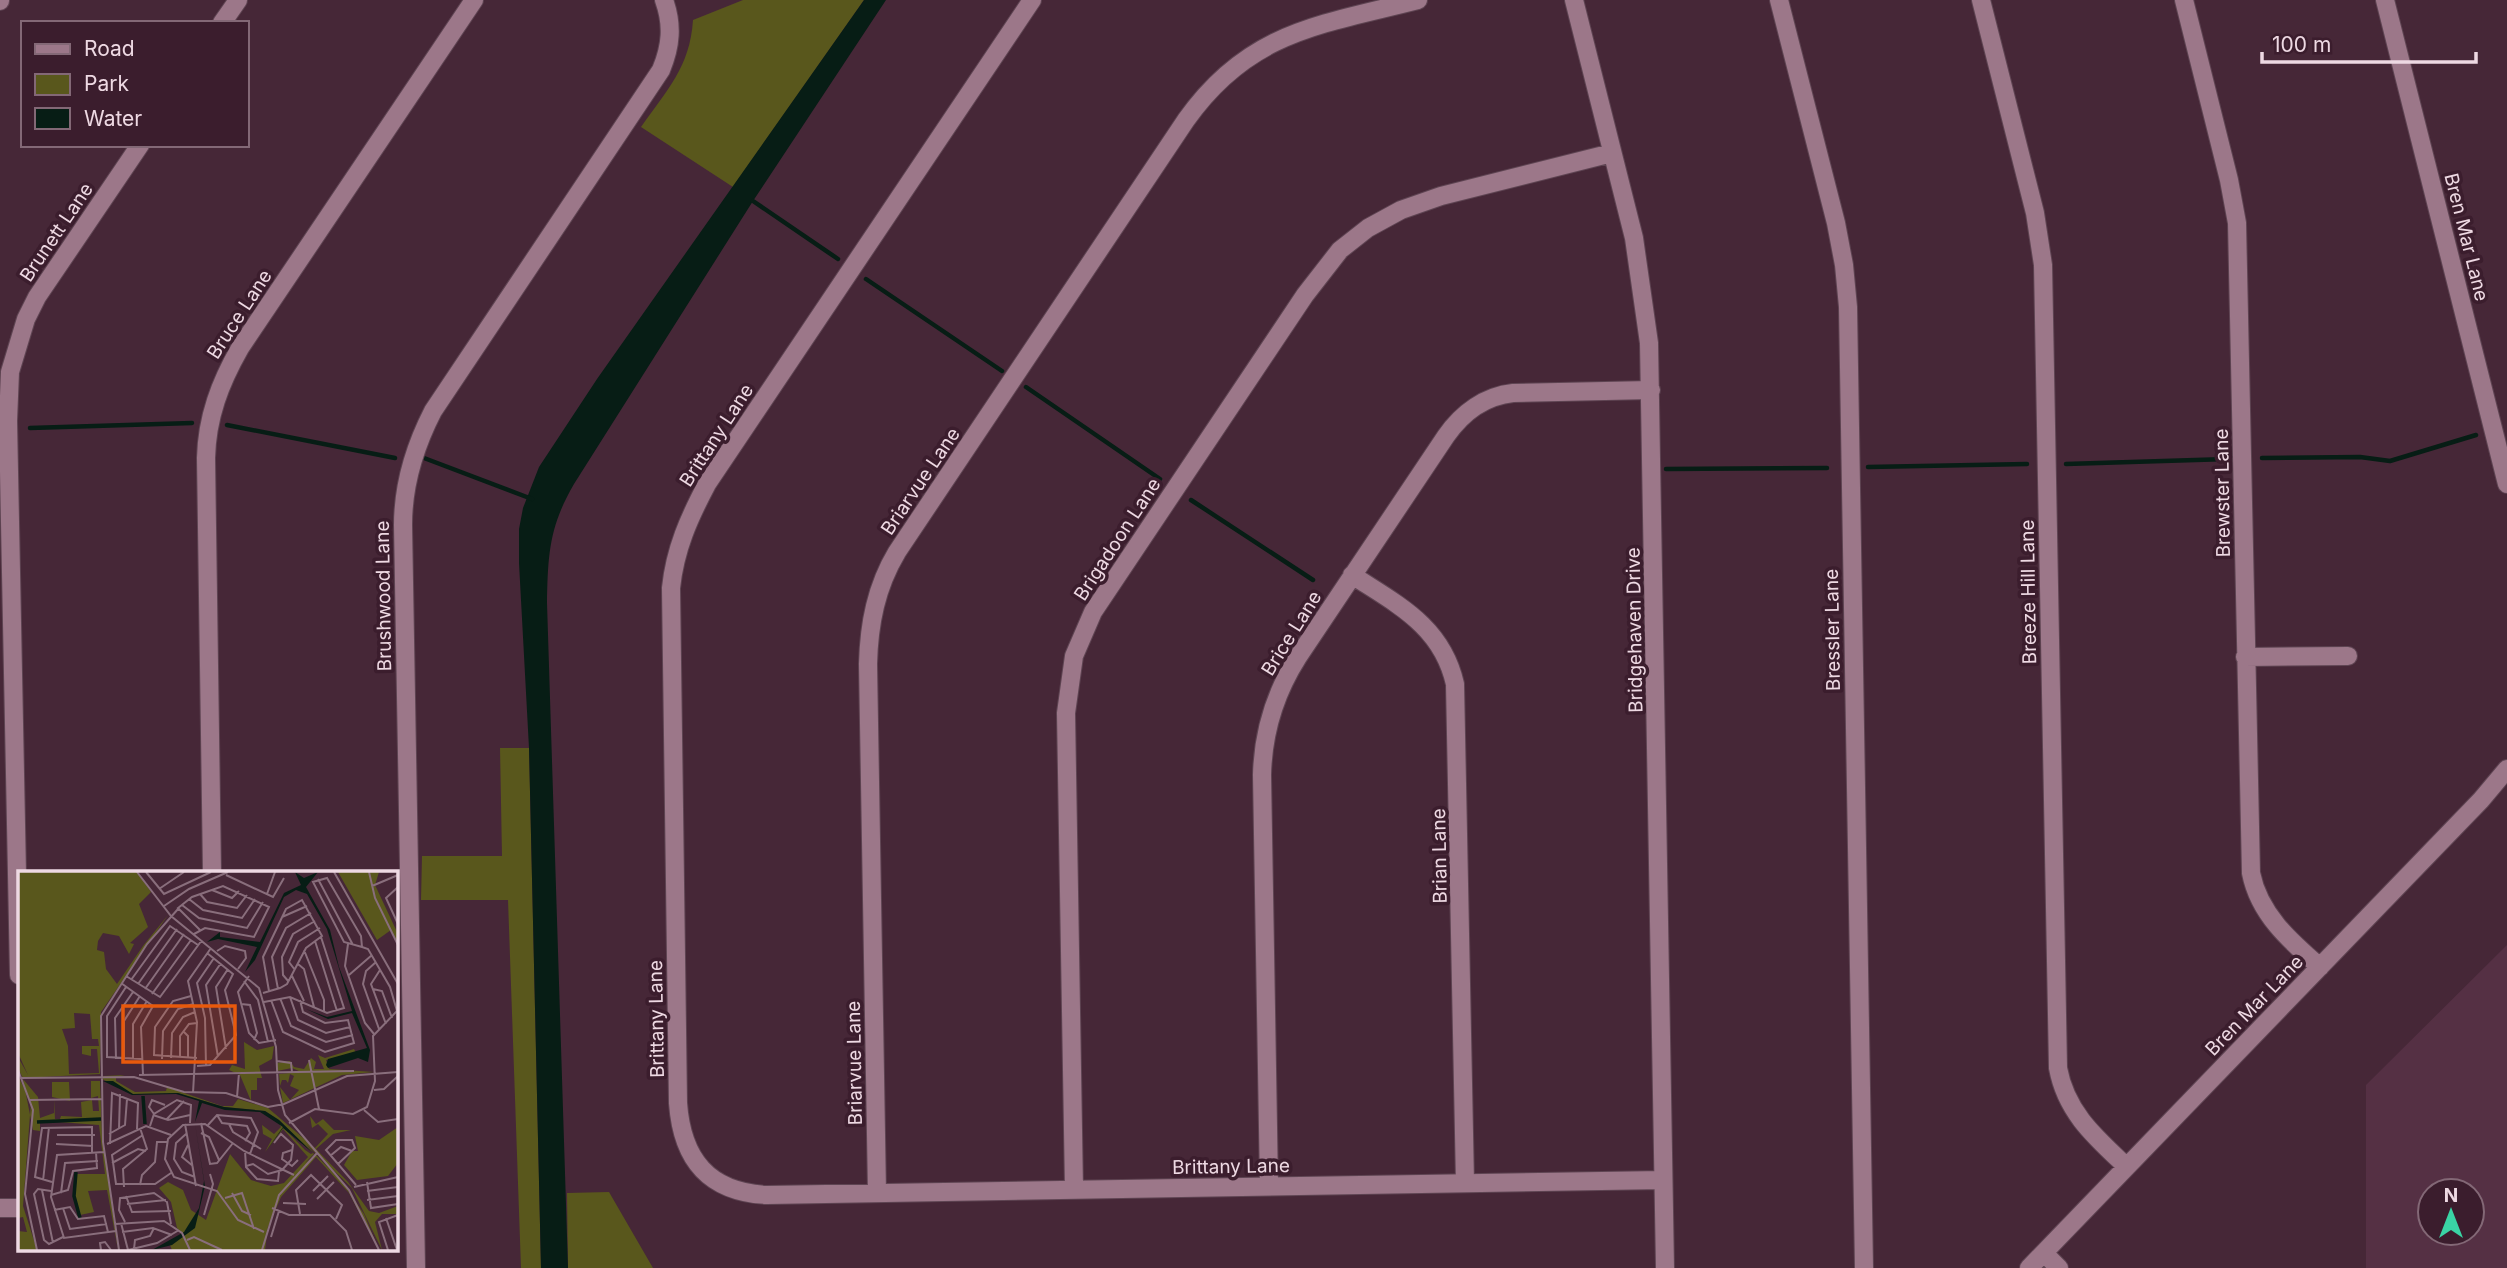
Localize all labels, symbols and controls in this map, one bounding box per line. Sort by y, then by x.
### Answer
legend [21,21,248,147]
scale bar [2262,21,2476,65]
text: 100 m [2272,32,2331,57]
text: Road [84,36,135,61]
text: Park [84,71,129,96]
text: Water [84,106,142,131]
street label: Bren Mar Lane [2440,171,2494,303]
street label: Brunett Lane [15,179,98,286]
street label: Bruce Lane [202,265,277,363]
street label: Brittany Lane [675,380,758,491]
street label: Briarvue Lane [876,423,965,539]
street label: Brewster Lane [2210,428,2235,558]
street label: Brigadoon Lane [1069,474,1166,605]
street label: Breeze Hill Lane [2016,519,2041,665]
street label: Brushwood Lane [371,520,396,672]
street label: Bridgehaven Drive [1622,547,1647,713]
street label: Bressler Lane [1820,569,1845,691]
street label: Brice Lane [1256,587,1326,680]
street label: Brian Lane [1427,808,1452,904]
inset map [18,871,397,1250]
street label: Bren Mar Lane [2201,950,2308,1060]
street label: Brittany Lane [644,960,669,1078]
street label: Briarvue Lane [842,1000,867,1126]
street label: Brittany Lane [1172,1154,1290,1179]
north arrow [2416,1177,2486,1247]
text: N [2444,1184,2458,1207]

